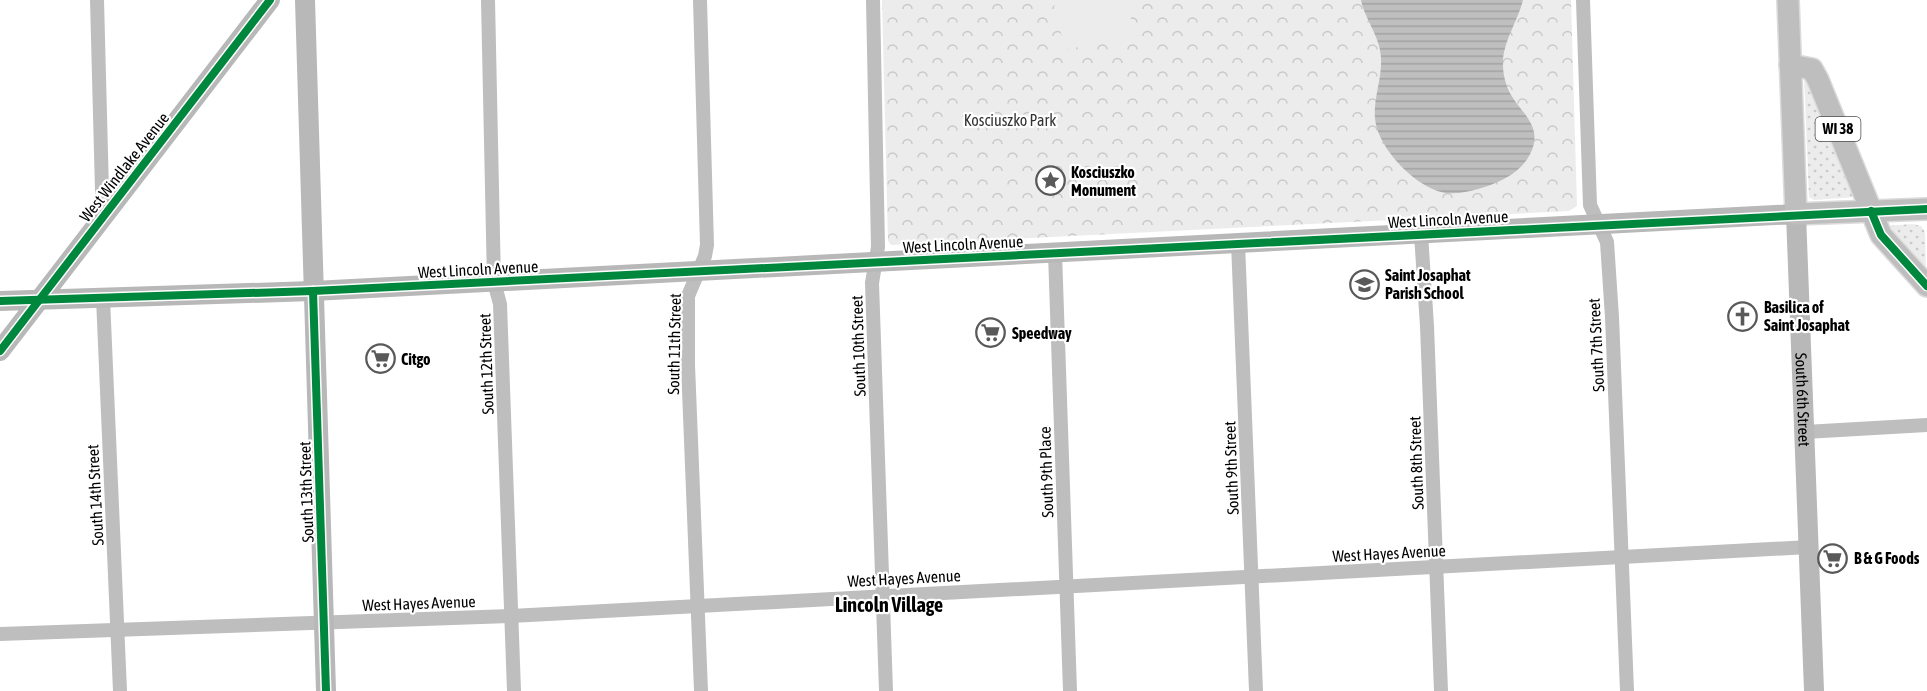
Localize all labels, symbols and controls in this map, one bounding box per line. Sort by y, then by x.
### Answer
street label: West Windlake Avenue [76,109,172,225]
park label: Kosciuszko Park [964,111,1056,129]
road number: WI 38 [1816,117,1860,141]
place label: Kosciuszko Monument [1071,163,1136,199]
place icon: Kosciuszko Monument [1034,165,1066,197]
street label: West Lincoln Avenue [1387,207,1509,231]
street label: West Lincoln Avenue [902,232,1024,256]
street label: West Lincoln Avenue [417,257,539,281]
place label: Saint Josaphat Parish School [1385,266,1471,302]
school or university icon: Saint Josaphat Parish School [1348,268,1380,300]
street label: South 11th Street [664,293,684,395]
street label: South 10th Street [847,295,869,397]
street label: South 7th Street [1585,297,1607,392]
place label: Basilica of Saint Josaphat [1764,298,1850,334]
church icon: Basilica of Saint Josaphat [1727,300,1759,332]
street label: South 12th Street [475,313,497,415]
supermarket icon: Speedway [975,317,1007,349]
place label: Speedway [1012,324,1072,342]
supermarket icon: Citgo [364,343,396,375]
place label: Citgo [401,350,431,368]
street label: South 6th Street [1792,352,1814,447]
street label: South 8th Street [1405,415,1427,510]
street label: South 9th Street [1220,420,1242,515]
street label: South 9th Place [1035,426,1057,518]
street label: South 13th Street [295,441,317,543]
street label: South 14th Street [83,444,107,546]
street label: West Hayes Avenue [1332,541,1446,566]
supermarket icon: B & G Foods [1817,542,1849,574]
place label: B & G Foods [1854,549,1920,567]
street label: West Hayes Avenue [847,566,961,591]
street label: West Hayes Avenue [362,592,476,615]
district label: Lincoln Village [835,593,943,616]

